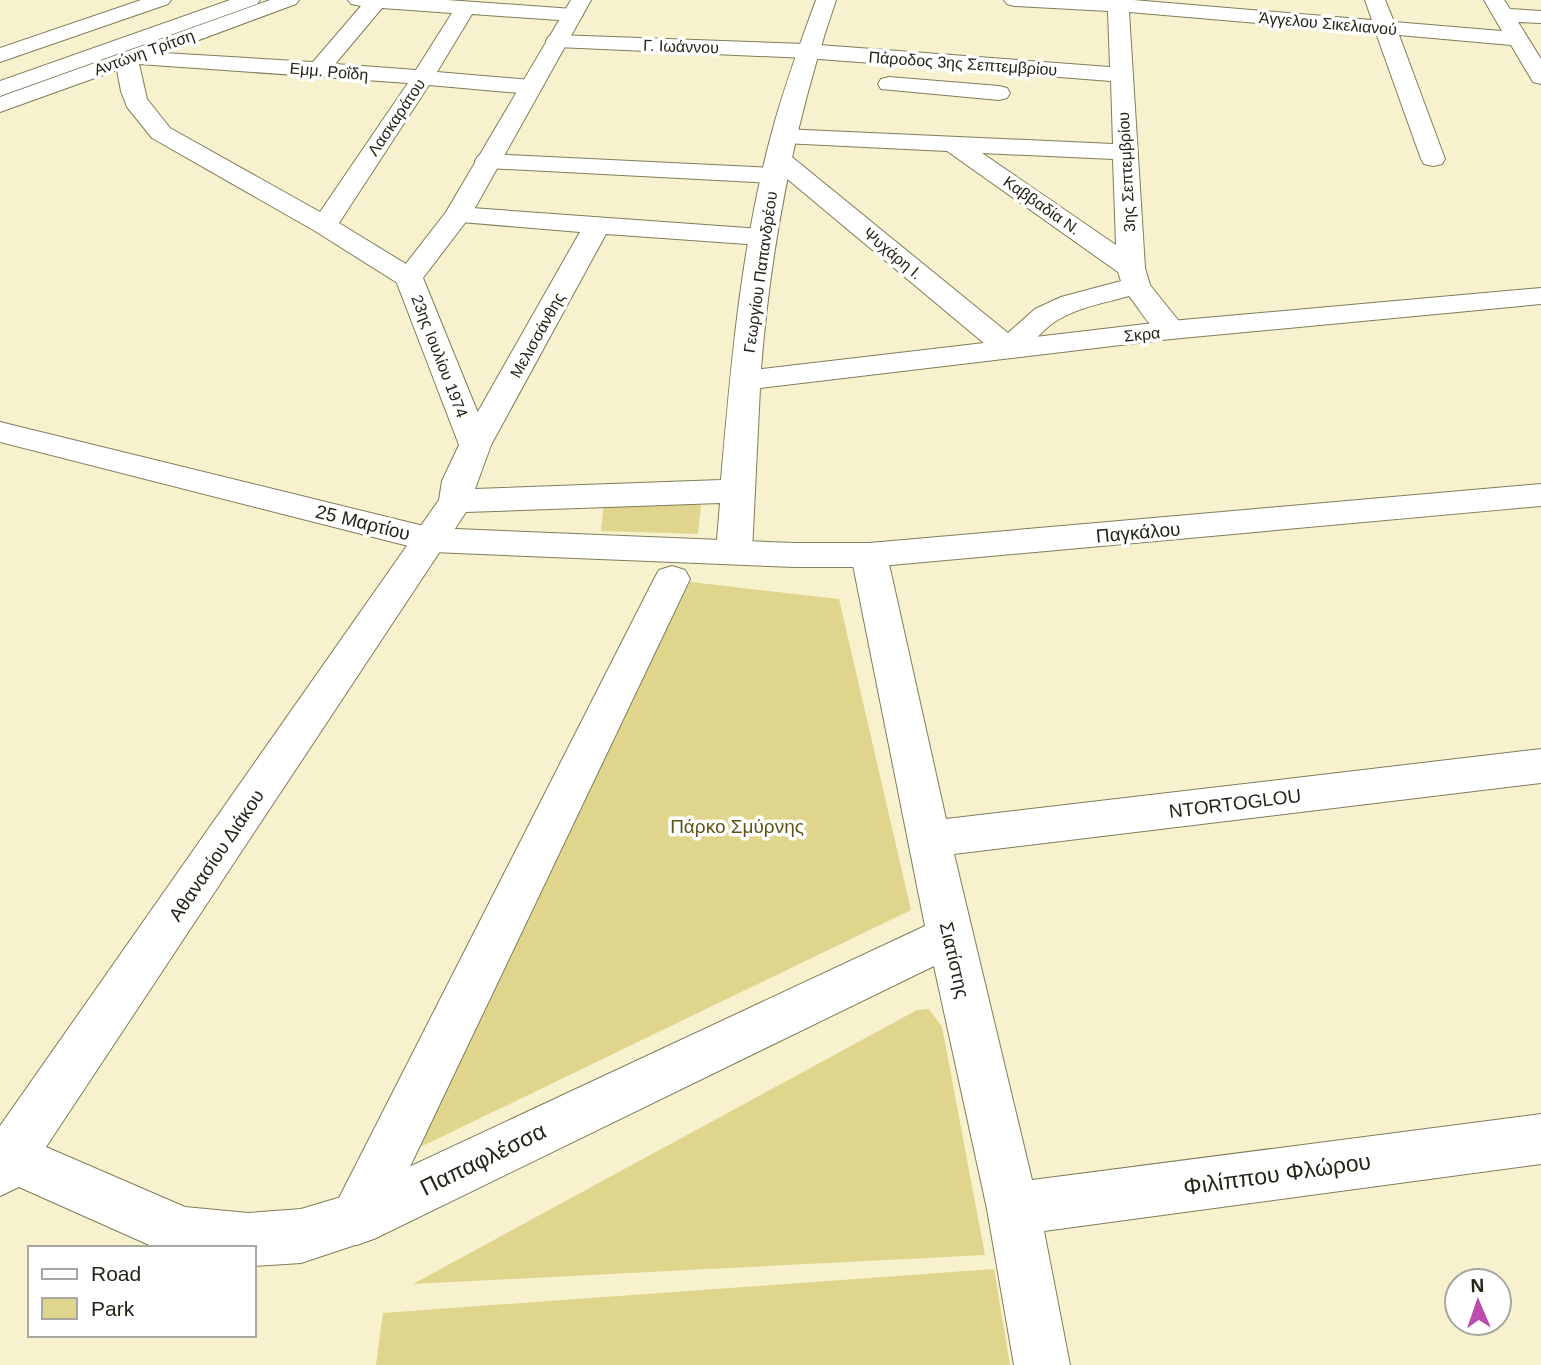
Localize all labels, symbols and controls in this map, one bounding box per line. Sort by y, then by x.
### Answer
street label: Άγγελου Σικελιανού [1258,9,1398,38]
street label: Αντώνη Τρίτση [92,26,197,78]
street label: Γ. Ιωάννου [643,37,719,56]
street label: Πάροδος 3ης Σεπτεμβρίου [868,48,1058,79]
street label: Εμμ. Ροΐδη [289,60,369,83]
street label: Λασκαράτου [364,76,428,159]
street label: 3ης Σεπτεμβρίου [1115,112,1138,232]
street label: Καββαδία Ν. [1000,173,1083,238]
street label: Γεωργίου Παπανδρέου [741,190,780,354]
street label: Ψυχάρη Ι. [860,224,925,283]
street label: Μελισσάνθης [507,290,568,381]
street label: 23ης Ιουλίου 1974 [408,292,471,420]
street label: Σκρα [1123,324,1161,345]
street label: 25 Μαρτίου [314,501,412,544]
street label: Παγκάλου [1095,518,1181,547]
street label: NTORTOGLOU [1168,785,1302,822]
street label: Αθανασίου Διάκου [165,786,268,925]
park label: Πάρκο Σμύρνης [670,816,804,837]
street label: Σιατίστης [936,920,973,1000]
street label: Παπαφλέσσα [416,1117,550,1201]
street label: Φιλίππου Φλώρου [1182,1148,1372,1200]
legend [28,1246,256,1337]
text: Road [91,1262,141,1285]
north arrow [1443,1267,1513,1337]
text: N [1470,1275,1485,1296]
text: Park [91,1297,135,1320]

